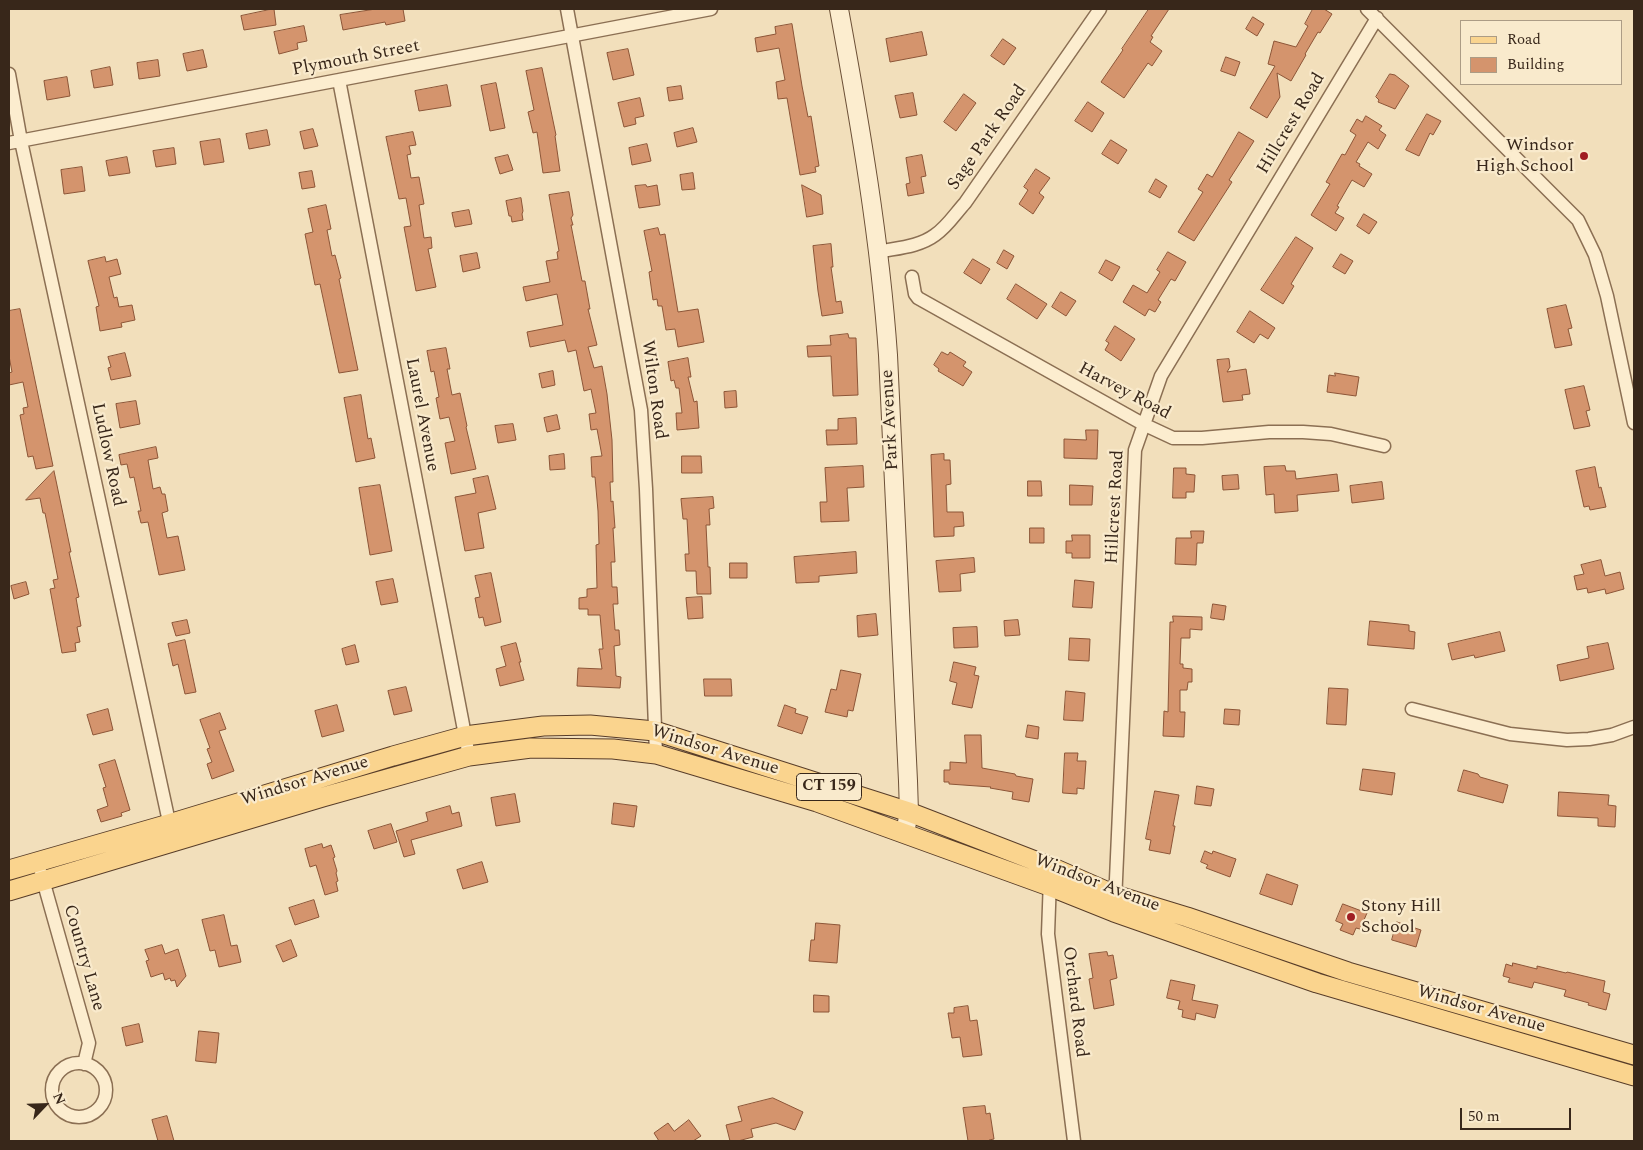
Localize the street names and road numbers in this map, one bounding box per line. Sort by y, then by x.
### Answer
street label: Plymouth Street [290,36,422,82]
street label: Hillcrest Road [1253,69,1331,179]
street label: Sage Park Road [944,81,1032,195]
street label: Wilton Road [635,339,671,441]
street label: Laurel Avenue [399,356,443,474]
street label: Harvey Road [1074,359,1174,425]
street label: Park Avenue [878,369,904,471]
street label: Ludlow Road [86,401,128,509]
street label: Hillcrest Road [1102,449,1130,565]
street label: Windsor Avenue [649,721,781,781]
street label: Windsor Avenue [239,752,371,812]
road number: CT 159 [796,774,862,800]
street label: Windsor Avenue [1031,850,1163,918]
street label: Country Lane [58,902,108,1014]
street label: Orchard Road [1056,945,1092,1059]
street label: Windsor Avenue [1414,981,1548,1039]

